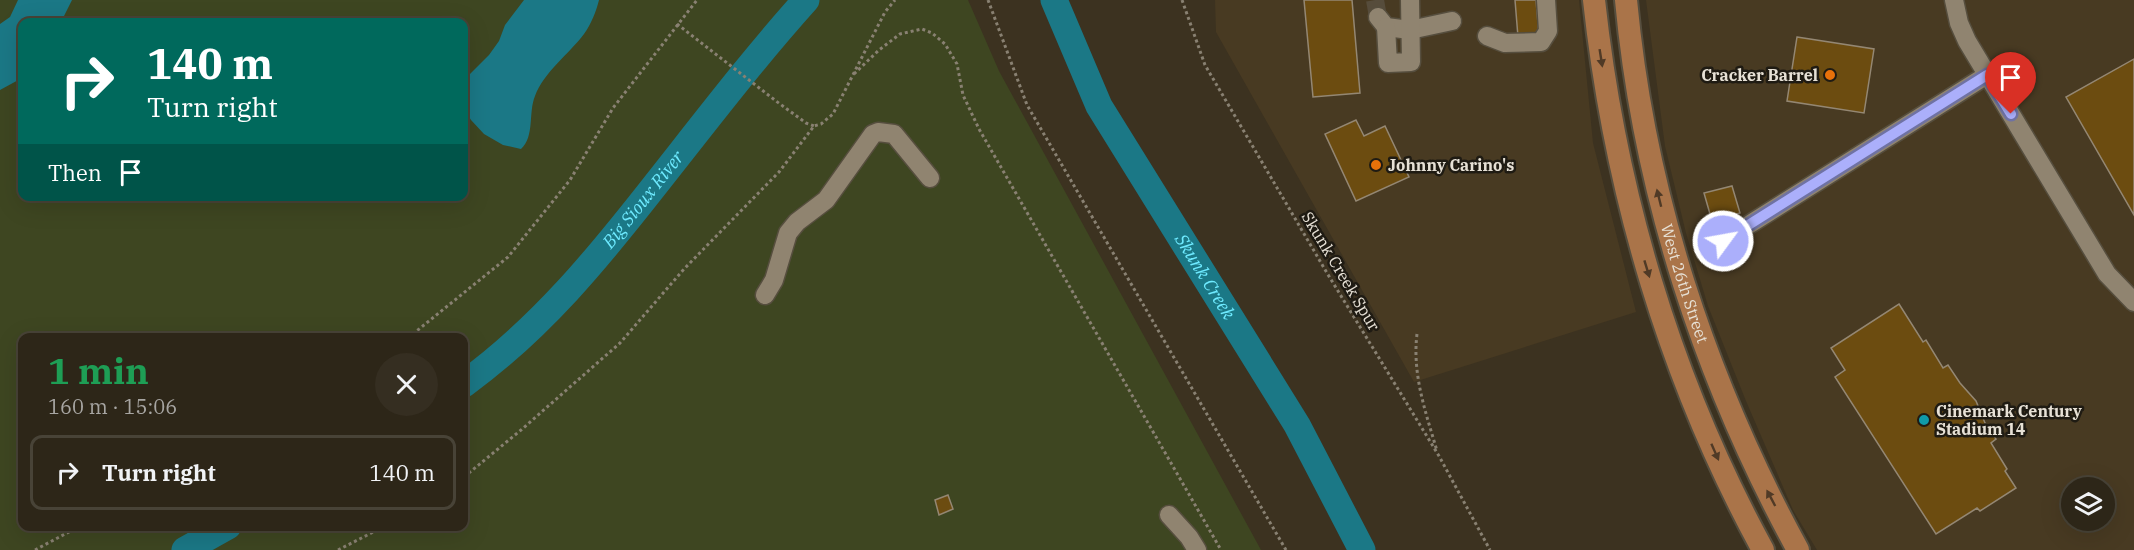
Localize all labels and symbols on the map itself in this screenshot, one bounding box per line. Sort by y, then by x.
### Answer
one-way arrow [1597,49,1606,68]
pin [1985,52,2036,114]
place label: Cracker Barrel [1701,65,1818,85]
marker: Cracker Barrel [1823,68,1837,82]
water label: Big Sioux River [597,145,689,254]
place label: Johnny Carino's [1388,155,1514,175]
marker: Johnny Carino's [1369,158,1383,172]
one-way arrow [1654,189,1664,207]
street label: Skunk Creek Spur [1298,208,1384,334]
position arrow [1691,209,1755,273]
street label: West 26th Street [1657,221,1713,346]
water label: Skunk Creek [1169,228,1241,324]
one-way arrow [1643,260,1652,278]
place label: Cinemark Century Stadium 14 [1936,401,2083,439]
marker: Cinemark Century Stadium 14 [1917,413,1931,427]
one-way arrow [1710,443,1720,461]
one-way arrow [1766,490,1775,507]

